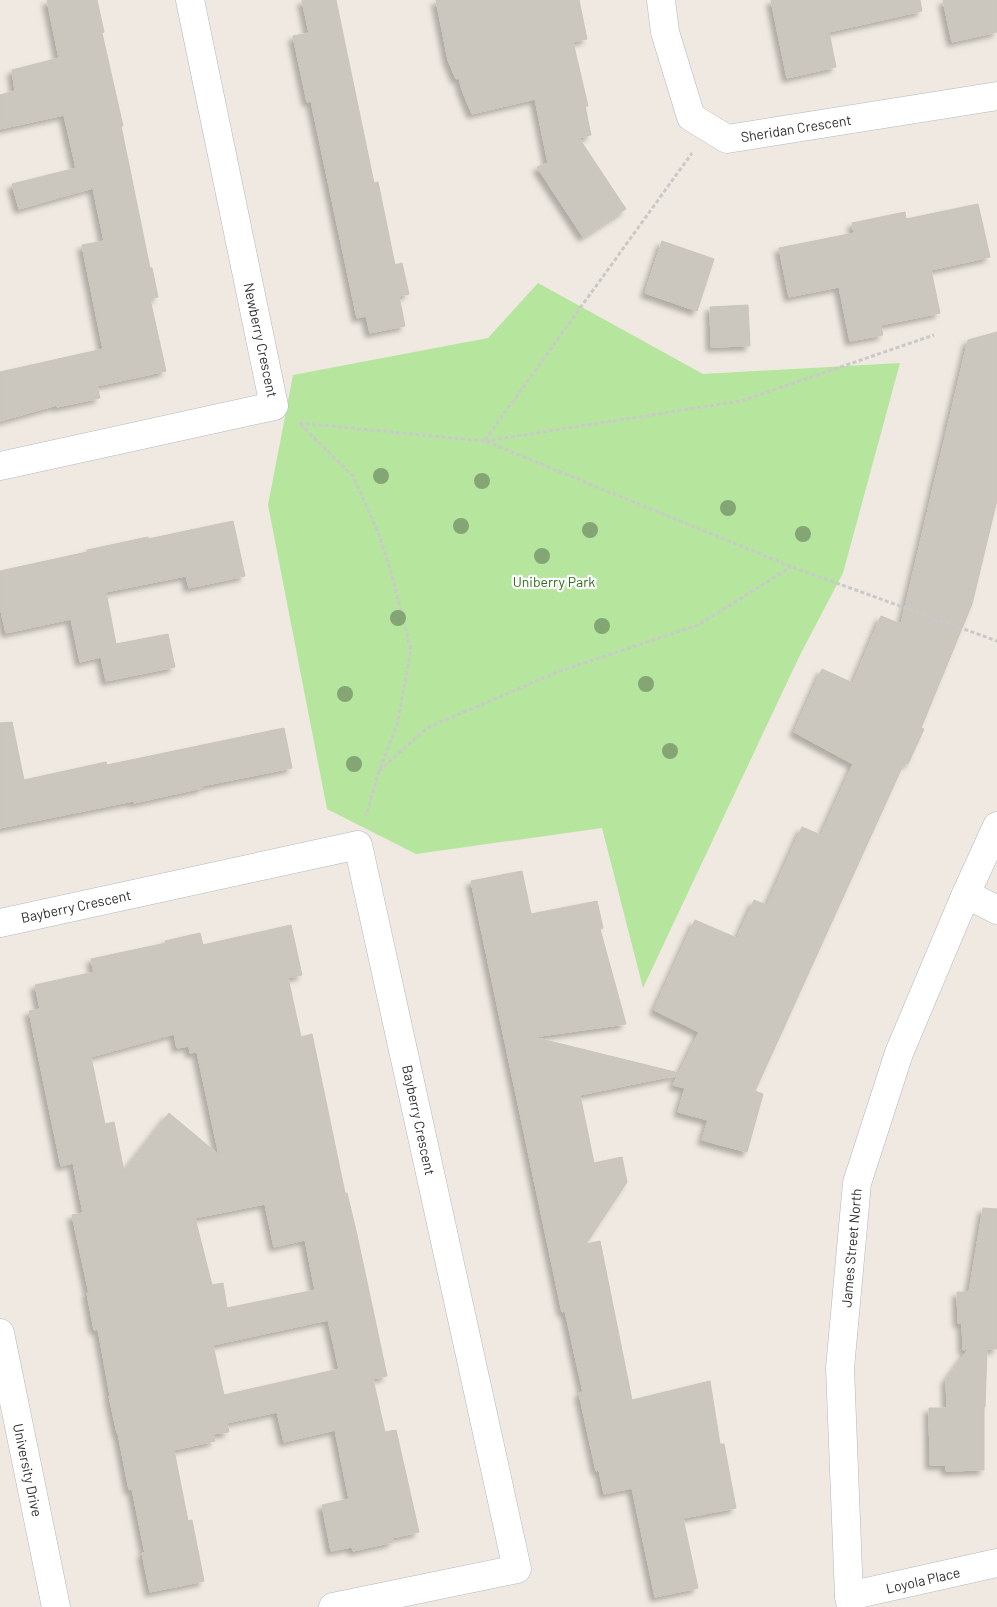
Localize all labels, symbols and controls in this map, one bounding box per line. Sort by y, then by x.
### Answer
street label: Sheridan Crescent [739,111,853,145]
street label: Newberry Crescent [241,281,281,399]
park label: Uniberry Park [513,573,595,590]
street label: Bayberry Crescent [19,886,133,926]
street label: Bayberry Crescent [399,1063,439,1177]
street label: James Street North [837,1188,865,1308]
street label: University Drive [10,1422,46,1518]
street label: Loyola Place [884,1563,962,1597]

